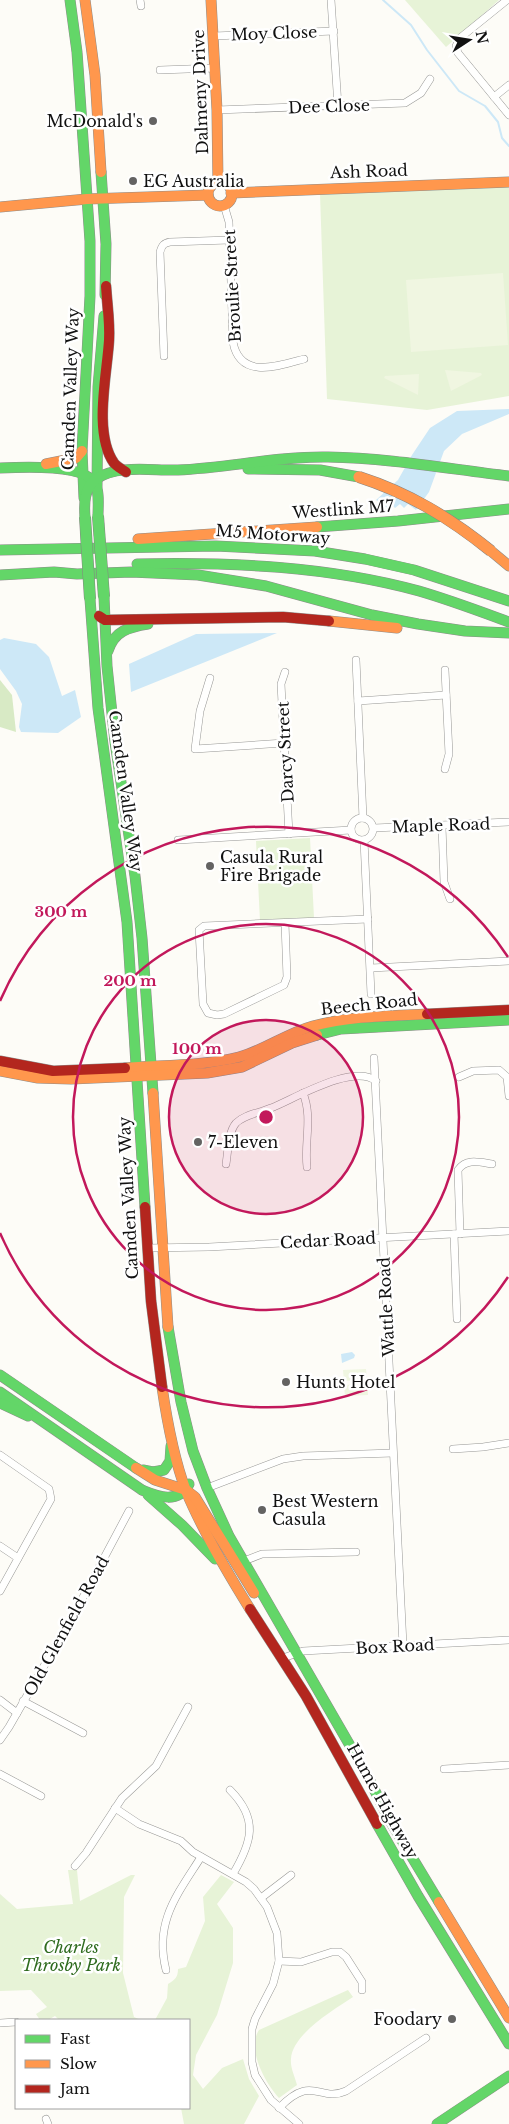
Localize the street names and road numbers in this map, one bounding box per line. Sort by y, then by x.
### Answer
street label: Moy Close [230,21,318,45]
street label: Dalmeny Drive [188,29,212,155]
street label: Dee Close [288,95,370,117]
street label: Ash Road [329,160,408,182]
street label: Broulie Street [219,229,245,343]
street label: Camden Valley Way [57,306,83,471]
street label: Westlink M7 [291,495,395,523]
street label: M5 Motorway [215,520,332,548]
street label: Darcy Street [272,701,298,803]
street label: Camden Valley Way [105,709,147,874]
street label: Maple Road [391,813,491,837]
street label: Beech Road [320,989,419,1019]
street label: Camden Valley Way [114,1115,142,1280]
street label: Cedar Road [280,1227,377,1253]
street label: Wattle Road [373,1256,399,1358]
street label: Old Glenfield Road [19,1552,113,1700]
street label: Box Road [355,1634,435,1658]
street label: Hume Highway [343,1740,423,1863]

